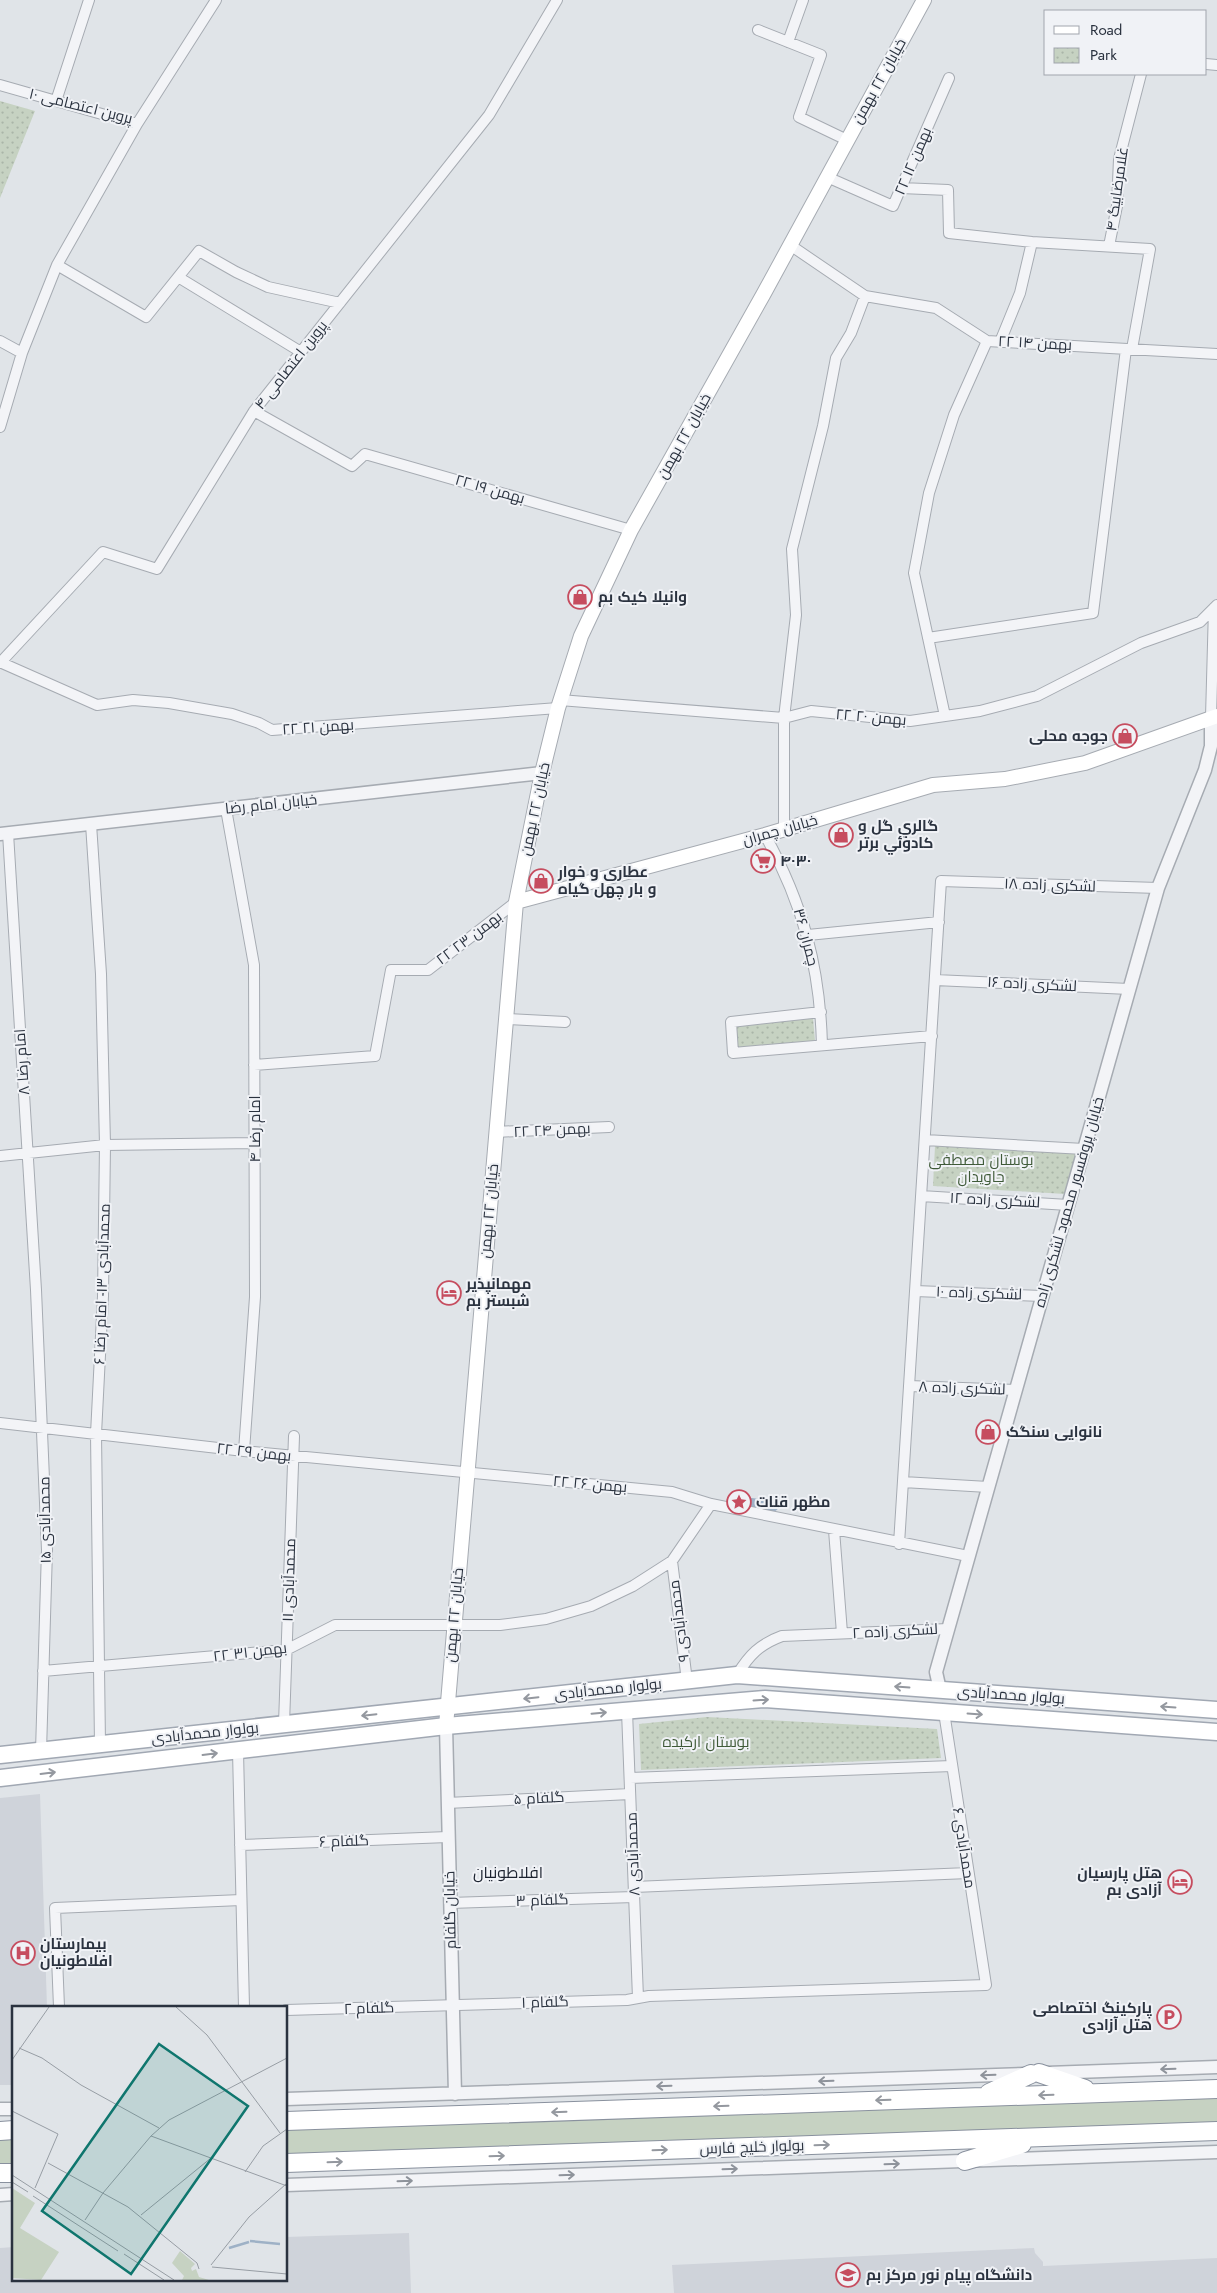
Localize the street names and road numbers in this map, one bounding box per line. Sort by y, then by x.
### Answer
street label: خیابان ۲۲ بهمن [846,34,912,128]
street label: پروین اعتصامی ۱۰ [27,83,135,129]
street label: ۲۲ بهمن ۱۲ [889,124,937,198]
street label: غلامرضابیگ ۴ [1100,145,1134,233]
street label: پروین اعتصامی ۴ [249,316,333,414]
street label: ۲۲ بهمن ۱۴ [998,330,1072,356]
street label: خیابان ۲۲ بهمن [651,389,717,483]
street label: ۲۲ بهمن ۱۹ [452,469,528,509]
street label: ۲۲ بهمن ۲۰ [835,703,907,731]
street label: ۲۲ بهمن ۲۱ [281,714,355,740]
street label: خیابان ۲۲ بهمن [514,760,556,858]
street label: خیابان امام رضا [224,788,318,820]
street label: خیابان چمران [740,809,820,851]
street label: لشکری زاده ۱۸ [1004,872,1096,898]
street label: ۲۲ بهمن ۲۳ [431,906,507,970]
street label: چمران ۳۶ [788,906,824,968]
street label: لشکری زاده ١۶ [987,971,1077,997]
street label: امام رضا ۸ [9,1028,35,1096]
street label: خیابان پروفسور محمود لشکری زاده [1028,1094,1110,1310]
street label: امام رضا ۴ [244,1095,266,1163]
street label: ۲۲ بهمن ۲۴ [513,1117,591,1143]
street label: خیابان ۲۲ بهمن [474,1163,504,1259]
street label: لشکری زاده ١٢ [949,1187,1041,1213]
street label: محمدآبادی ۱۳- امام رضا ۶ [88,1203,116,1365]
street label: لشکری زاده ١٠ [936,1281,1022,1305]
street label: لشکری زاده ٨ [918,1375,1006,1401]
street label: ۲۲ بهمن ۲۹ [216,1437,292,1467]
street label: ۲۲ بهمن ۲۶ [552,1470,628,1498]
street label: محمدآبادی ۱۵ [33,1476,57,1564]
street label: محمدآبادی ۱۱ [277,1538,301,1622]
street label: خیابان ۲۲ بهمن [439,1567,469,1663]
street label: محمدآبادی ۹ [663,1579,695,1663]
street label: لشکری زاده ۲ [852,1618,938,1644]
street label: ۲۲ بهمن ۳۱ [212,1637,288,1667]
street label: بولوار محمدآبادی [553,1672,663,1706]
street label: بولوار محمدآبادی [956,1680,1066,1710]
street label: بولوار محمدآبادی [150,1716,260,1750]
street label: گلفام ۵ [513,1786,565,1810]
street label: محمدآبادی ۶ [947,1806,981,1890]
street label: محمدآبادی ۸ [621,1812,645,1896]
street label: گلفام ۶ [319,1829,369,1853]
street label: خیابان گلفام [438,1871,462,1949]
street label: گلفام ۳ [515,1888,569,1912]
street label: گلفام ۱ [521,1990,569,2014]
street label: گلفام ۲ [343,1996,395,2020]
street label: بولوار خلیج فارس [699,2134,805,2160]

